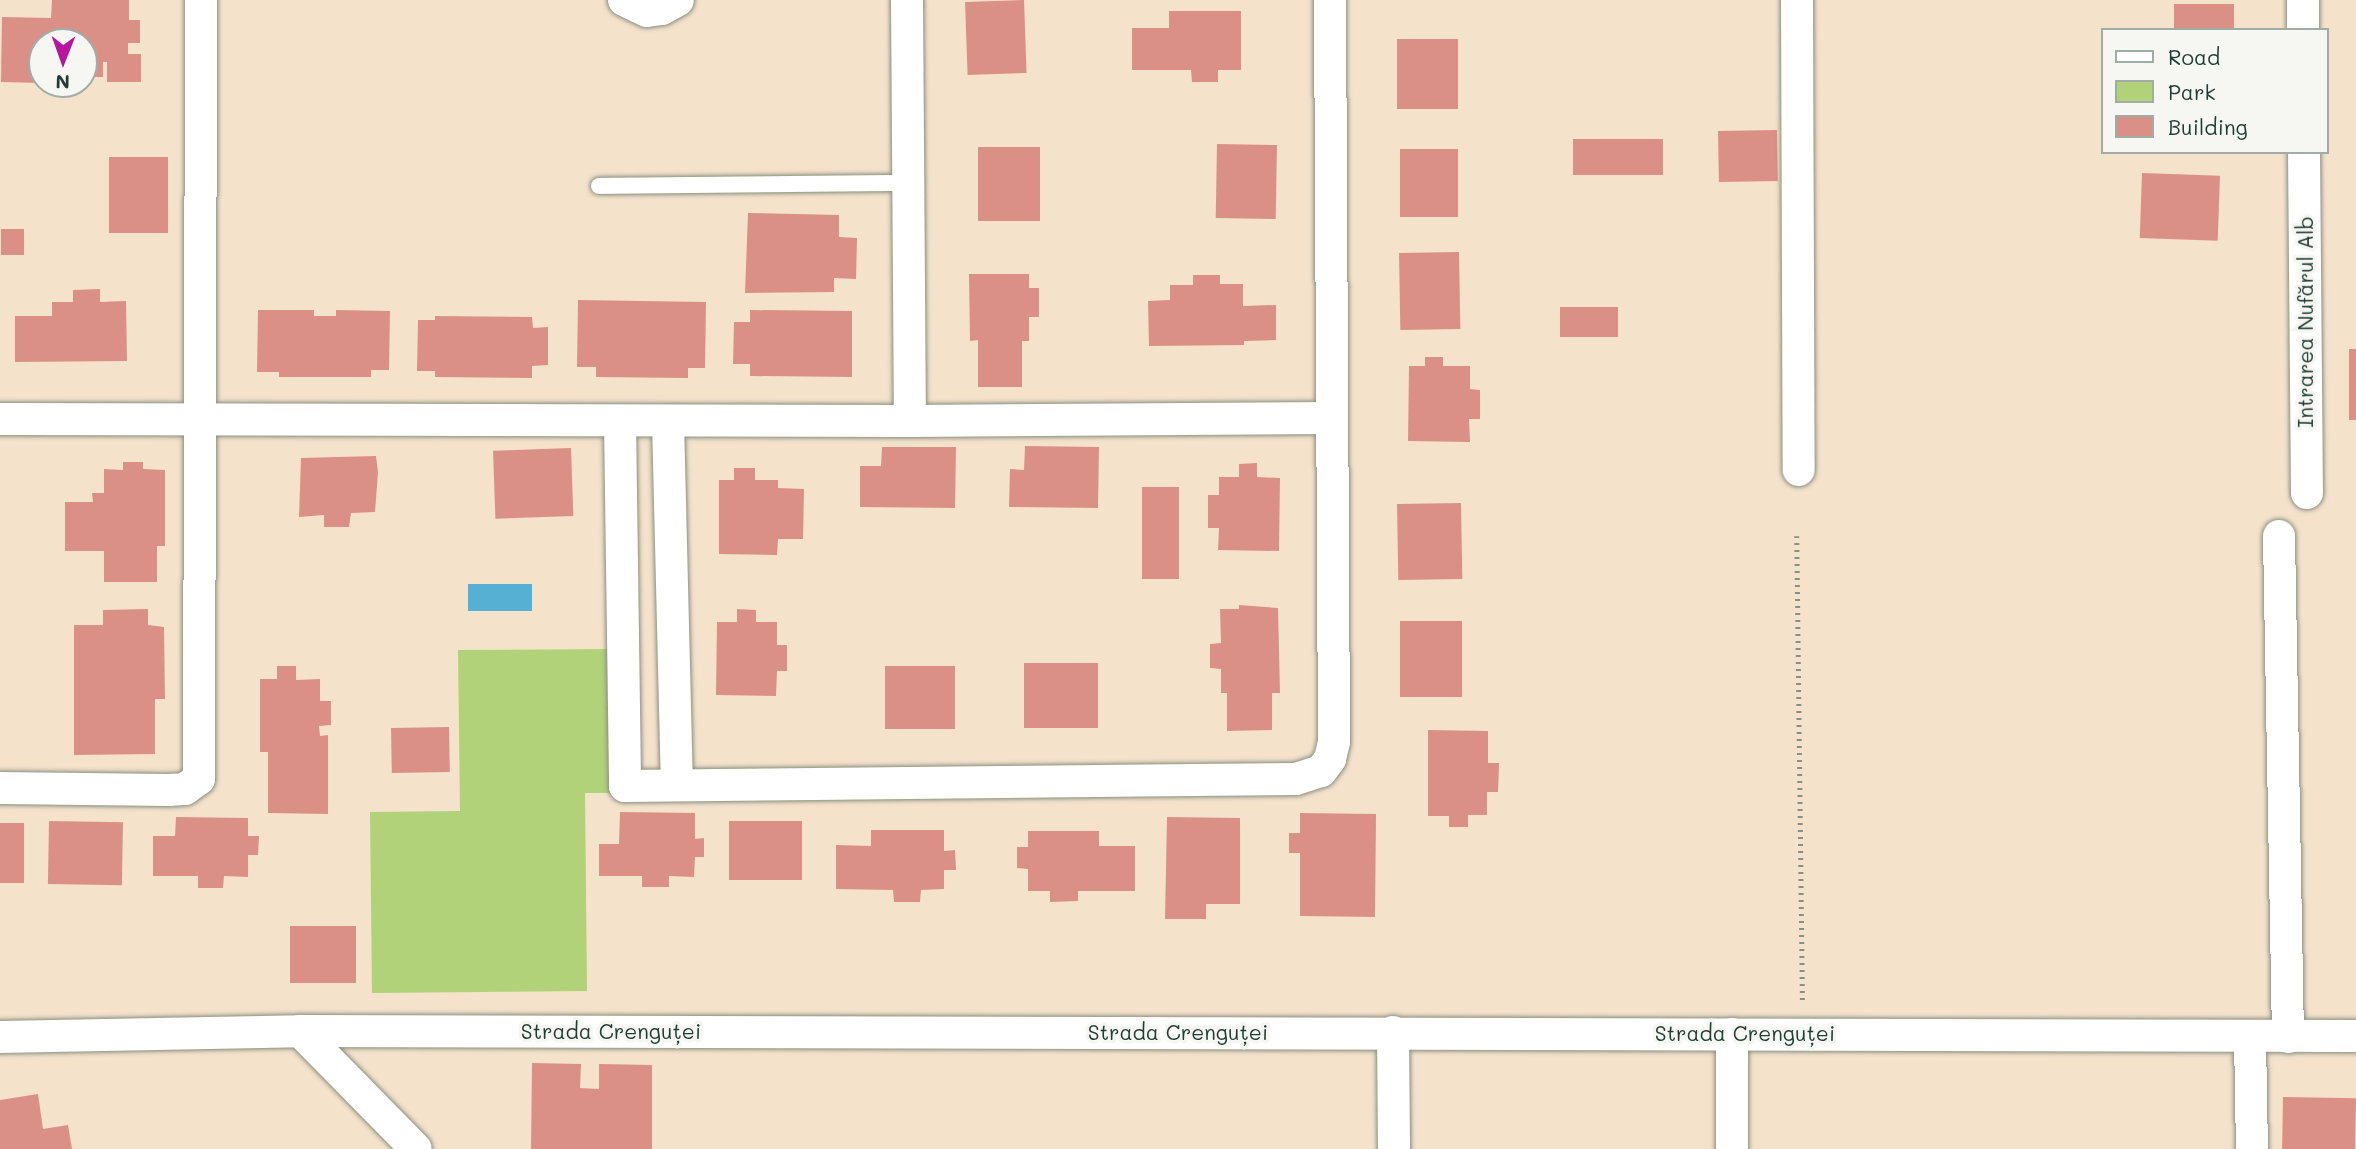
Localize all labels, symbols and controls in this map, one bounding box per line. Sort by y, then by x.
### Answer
north arrow [28,28,98,98]
legend [2100,28,2328,154]
text: Road [2168,43,2220,70]
text: N [55,70,70,95]
text: Park [2168,78,2216,105]
text: Building [2168,113,2248,140]
street label: Intrarea Nufărul Alb [2292,216,2318,428]
street label: Strada Crenguței [521,1018,701,1044]
street label: Strada Crenguței [1088,1019,1268,1045]
street label: Strada Crenguței [1655,1020,1835,1046]

